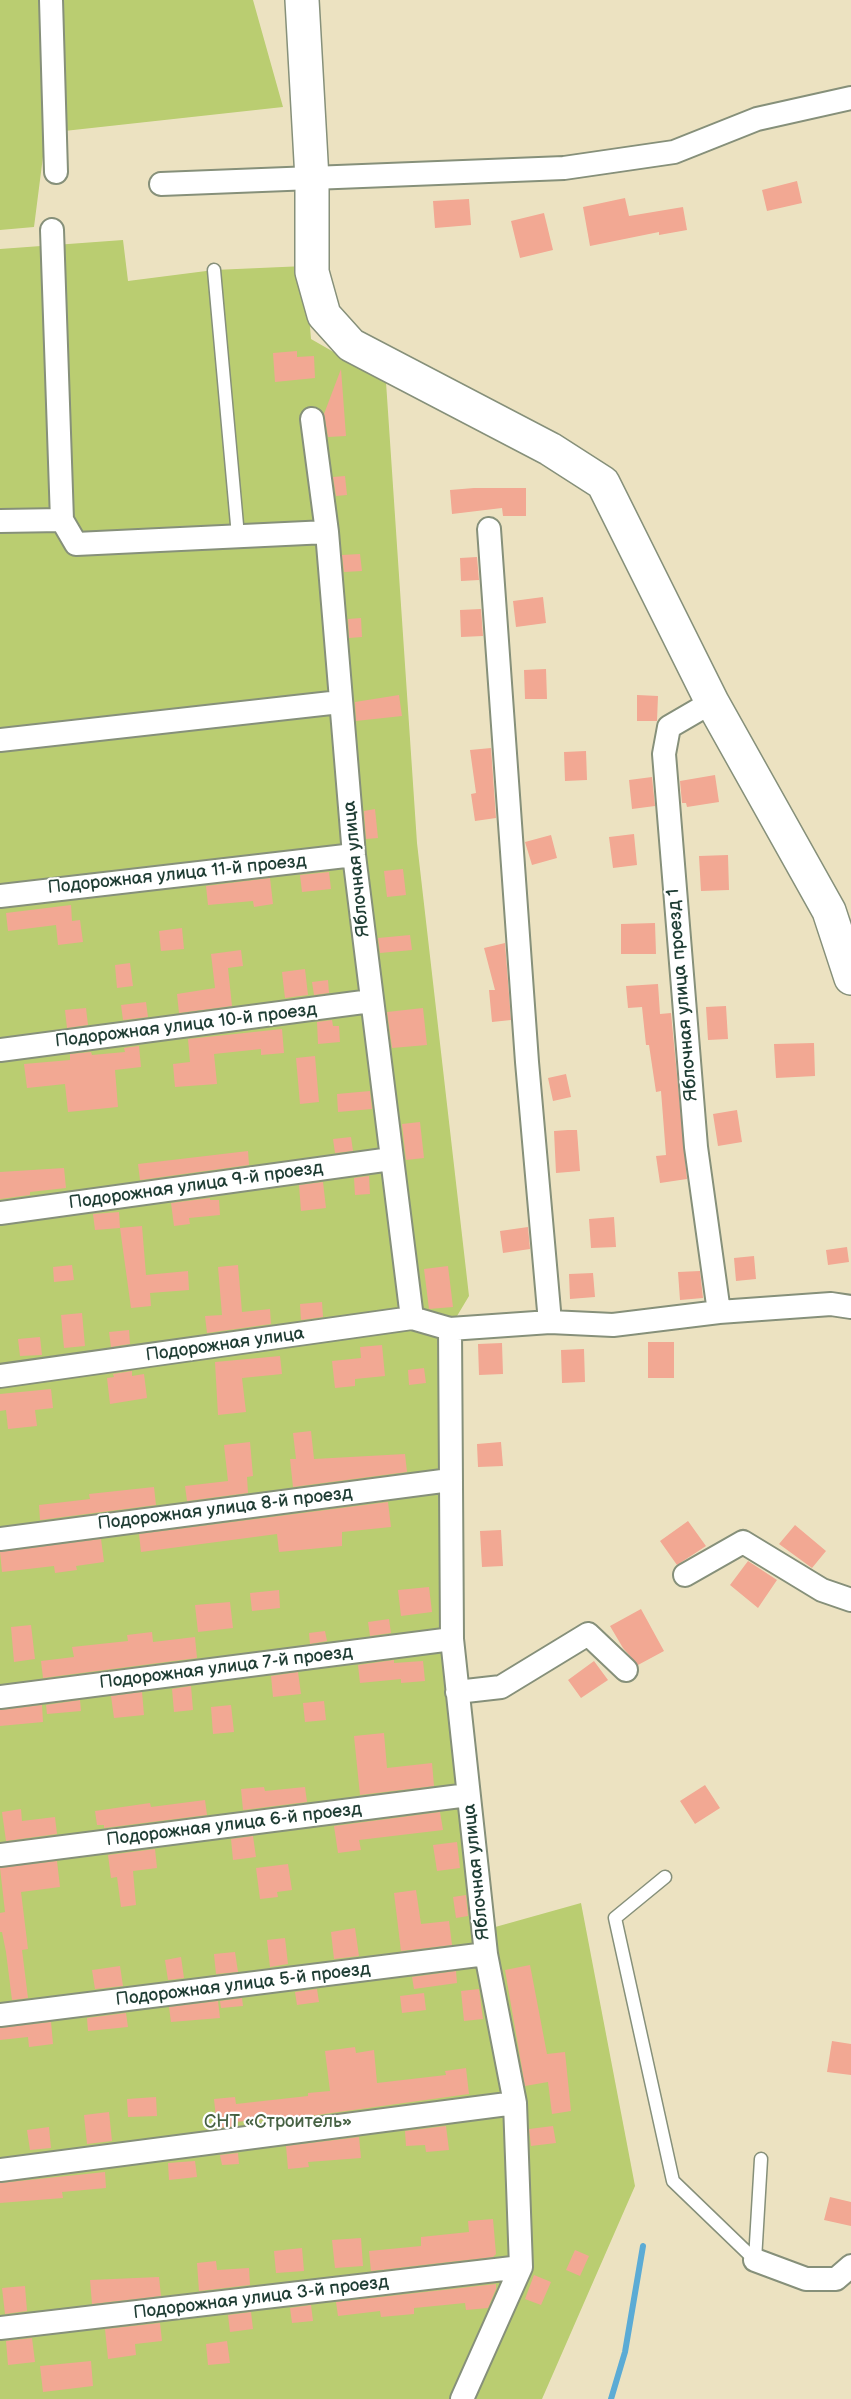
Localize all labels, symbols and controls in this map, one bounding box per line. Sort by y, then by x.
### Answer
street label: Яблочная улица [339,800,375,938]
street label: Подорожная улица 11-й проезд [47,851,307,899]
street label: Яблочная улица проезд 1 [663,888,703,1102]
street label: Подорожная улица 10-й проезд [54,999,318,1053]
street label: Подорожная улица 9-й проезд [67,1157,325,1215]
street label: Подорожная улица [144,1323,306,1367]
street label: Подорожная улица 8-й проезд [96,1483,354,1535]
street label: Подорожная улица 7-й проезд [98,1642,354,1694]
street label: Подорожная улица 6-й проезд [105,1799,363,1851]
street label: Яблочная улица [459,1803,495,1941]
street label: Подорожная улица 5-й проезд [114,1959,372,2011]
park label: СНТ «Строитель» [204,2111,352,2133]
street label: Подорожная улица 3-й проезд [132,2272,390,2324]

